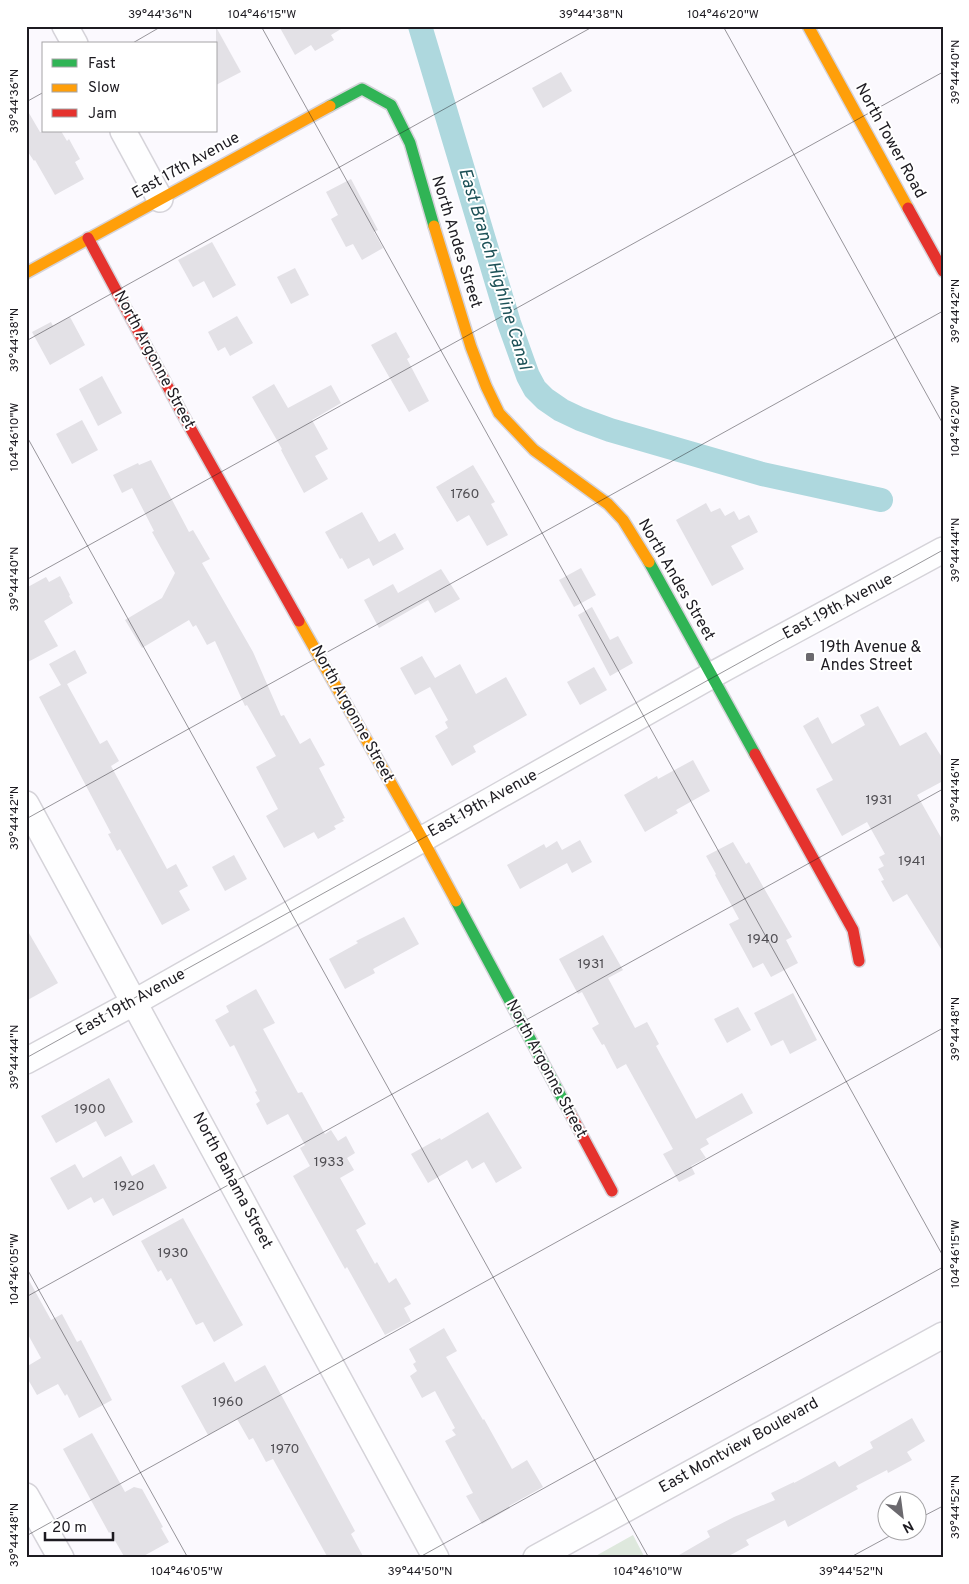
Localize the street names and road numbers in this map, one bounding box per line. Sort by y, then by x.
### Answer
street label: North Tower Road [850,80,930,202]
street label: East 17th Avenue [129,128,243,204]
street label: North Andes Street [426,173,486,311]
street label: North Argonne Street [109,287,199,433]
street label: North Andes Street [633,516,719,644]
street label: East 19th Avenue [779,570,897,644]
street label: North Argonne Street [306,642,398,786]
street label: East 19th Avenue [425,766,541,842]
street label: East 19th Avenue [73,965,189,1041]
street label: North Argonne Street [501,996,591,1142]
street label: North Bahama Street [188,1109,276,1253]
street label: East Montview Boulevard [656,1394,822,1498]

